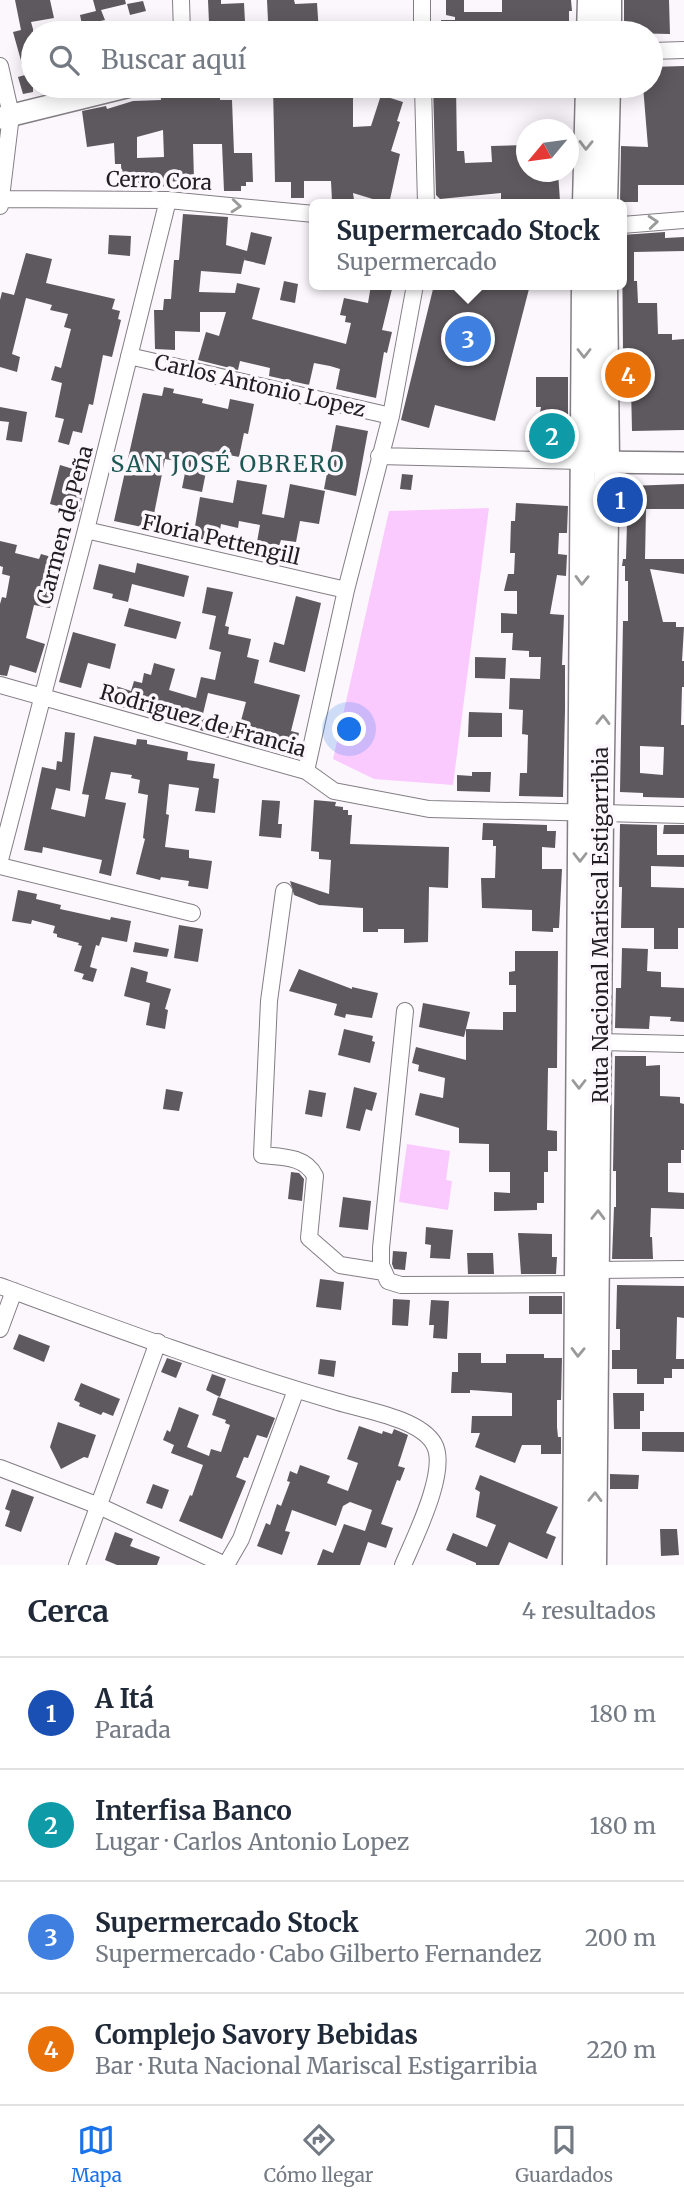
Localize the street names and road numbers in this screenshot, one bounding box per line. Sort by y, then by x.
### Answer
street label: Cerro Cora [106,165,213,196]
street label: Carlos Antonio Lopez [152,348,368,423]
street label: Carmen de Peña [30,442,99,607]
street label: Floria Pettengill [139,508,303,571]
street label: Rodriguez de Francia [97,678,309,763]
street label: Ruta Nacional Mariscal Estigarribia [587,747,614,1103]

